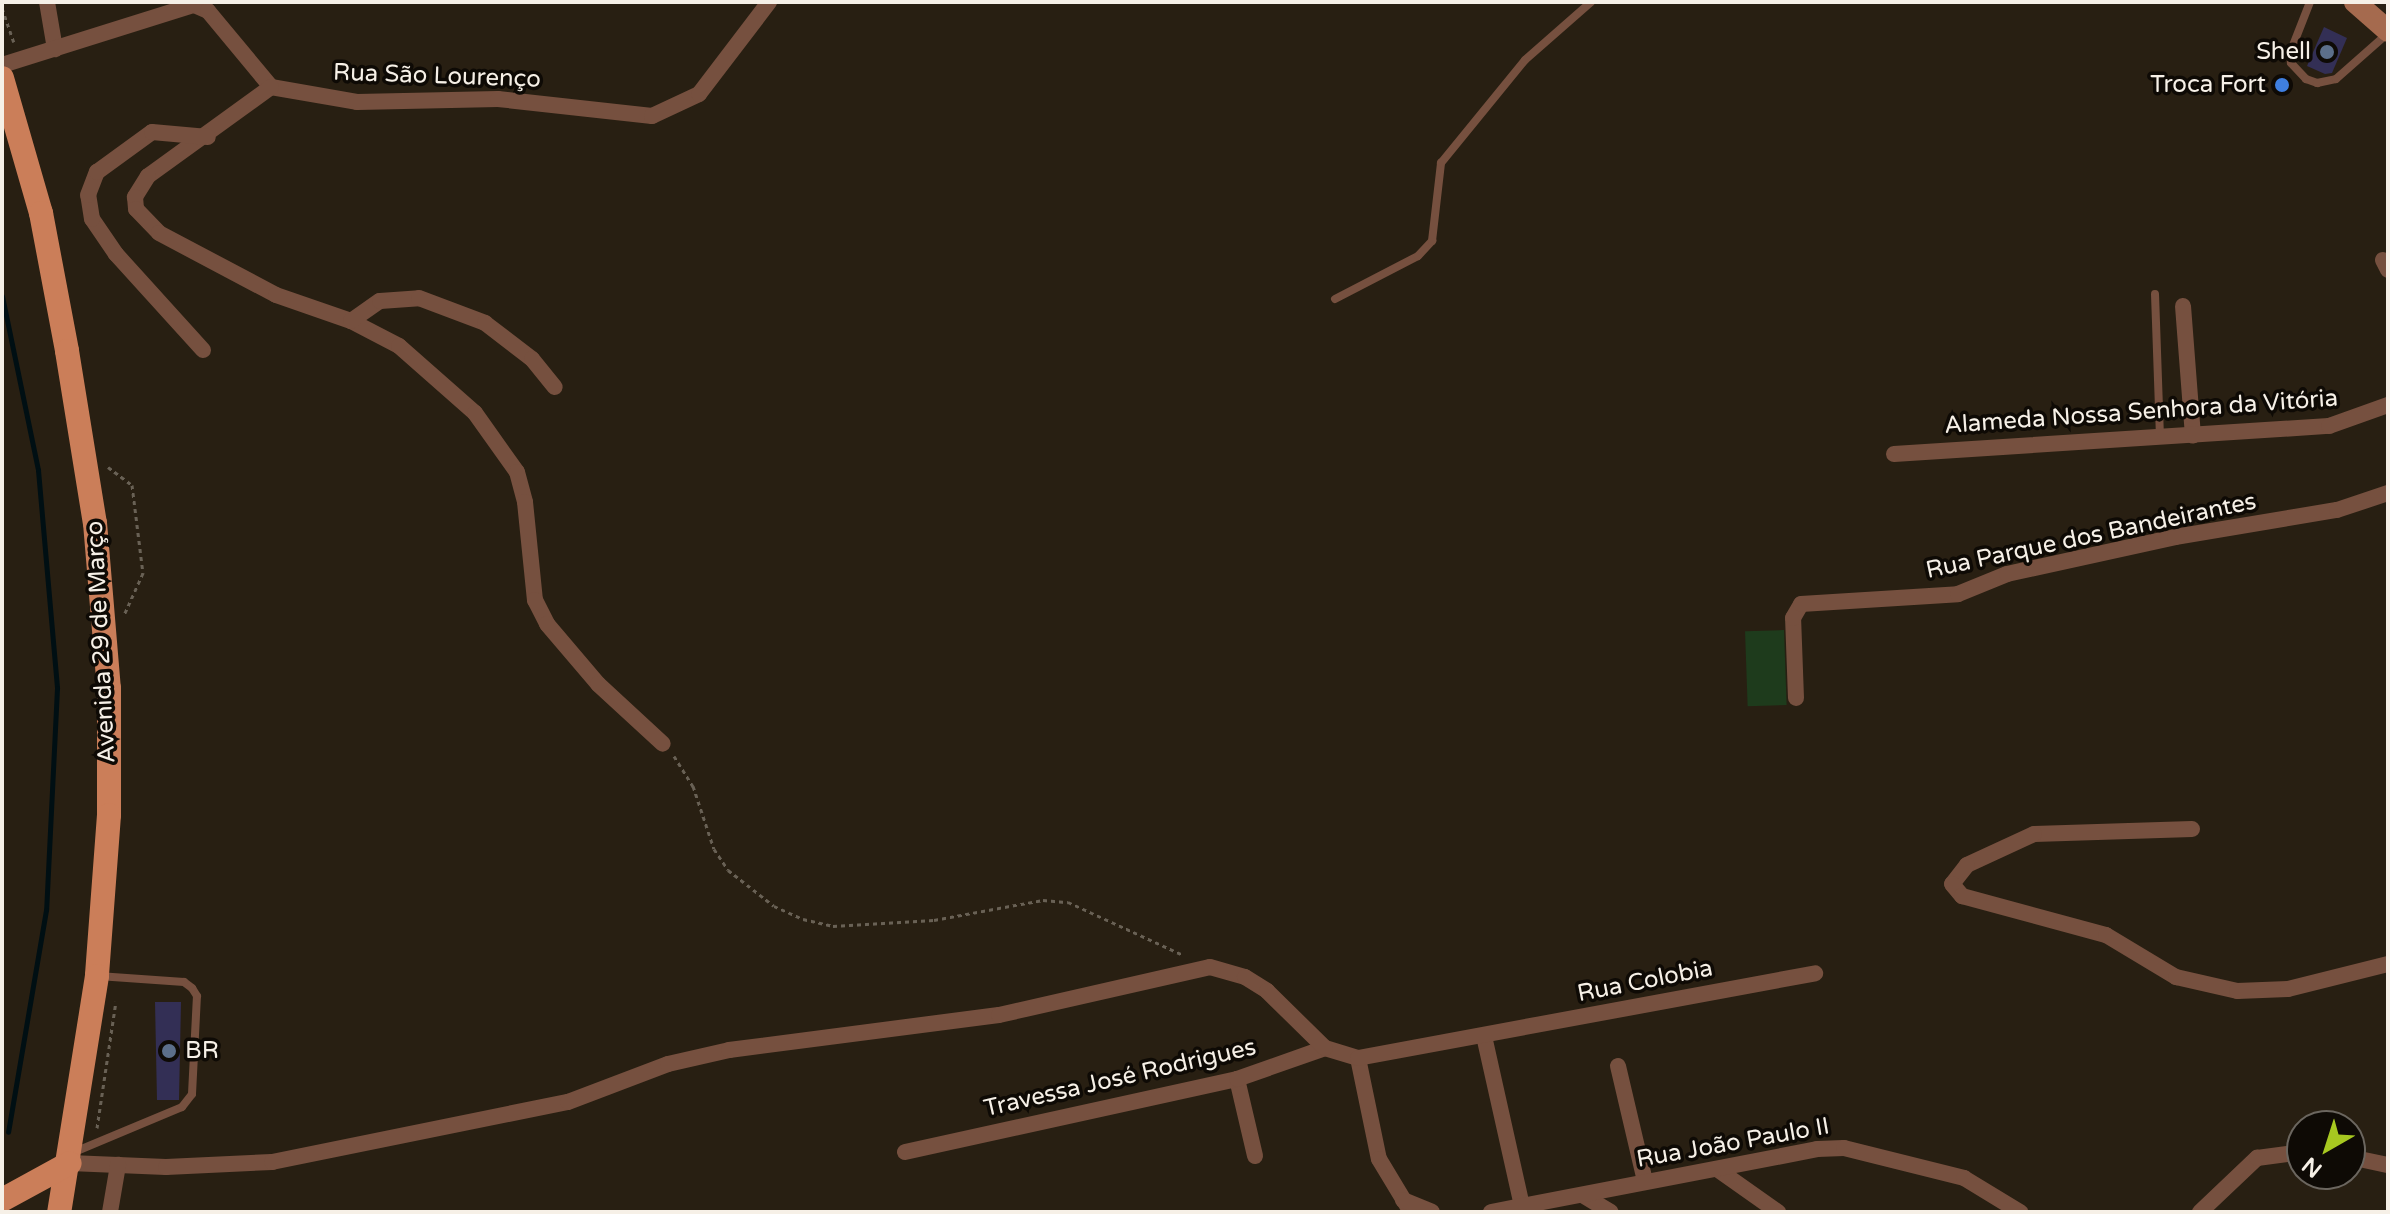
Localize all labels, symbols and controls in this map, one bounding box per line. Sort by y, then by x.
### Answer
place label: Shell [2256,38,2311,66]
marker: Shell [2318,43,2336,61]
street label: Rua São Lourenço [333,58,541,94]
place label: Troca Fort [2150,71,2266,99]
marker: Troca Fort [2273,76,2291,94]
street label: Alameda Nossa Senhora da Vitória [1943,384,2339,440]
street label: Rua Parque dos Bandeirantes [1923,487,2259,585]
street label: Avenida 29 de Março [80,520,122,764]
street label: Rua Colobia [1575,954,1715,1008]
street label: Travessa José Rodrigues [981,1033,1259,1123]
place label: BR [185,1037,219,1065]
marker: BR [160,1042,178,1060]
north arrow [2286,1110,2366,1190]
street label: Rua João Paulo II [1634,1112,1832,1174]
text: N [2297,1151,2327,1183]

